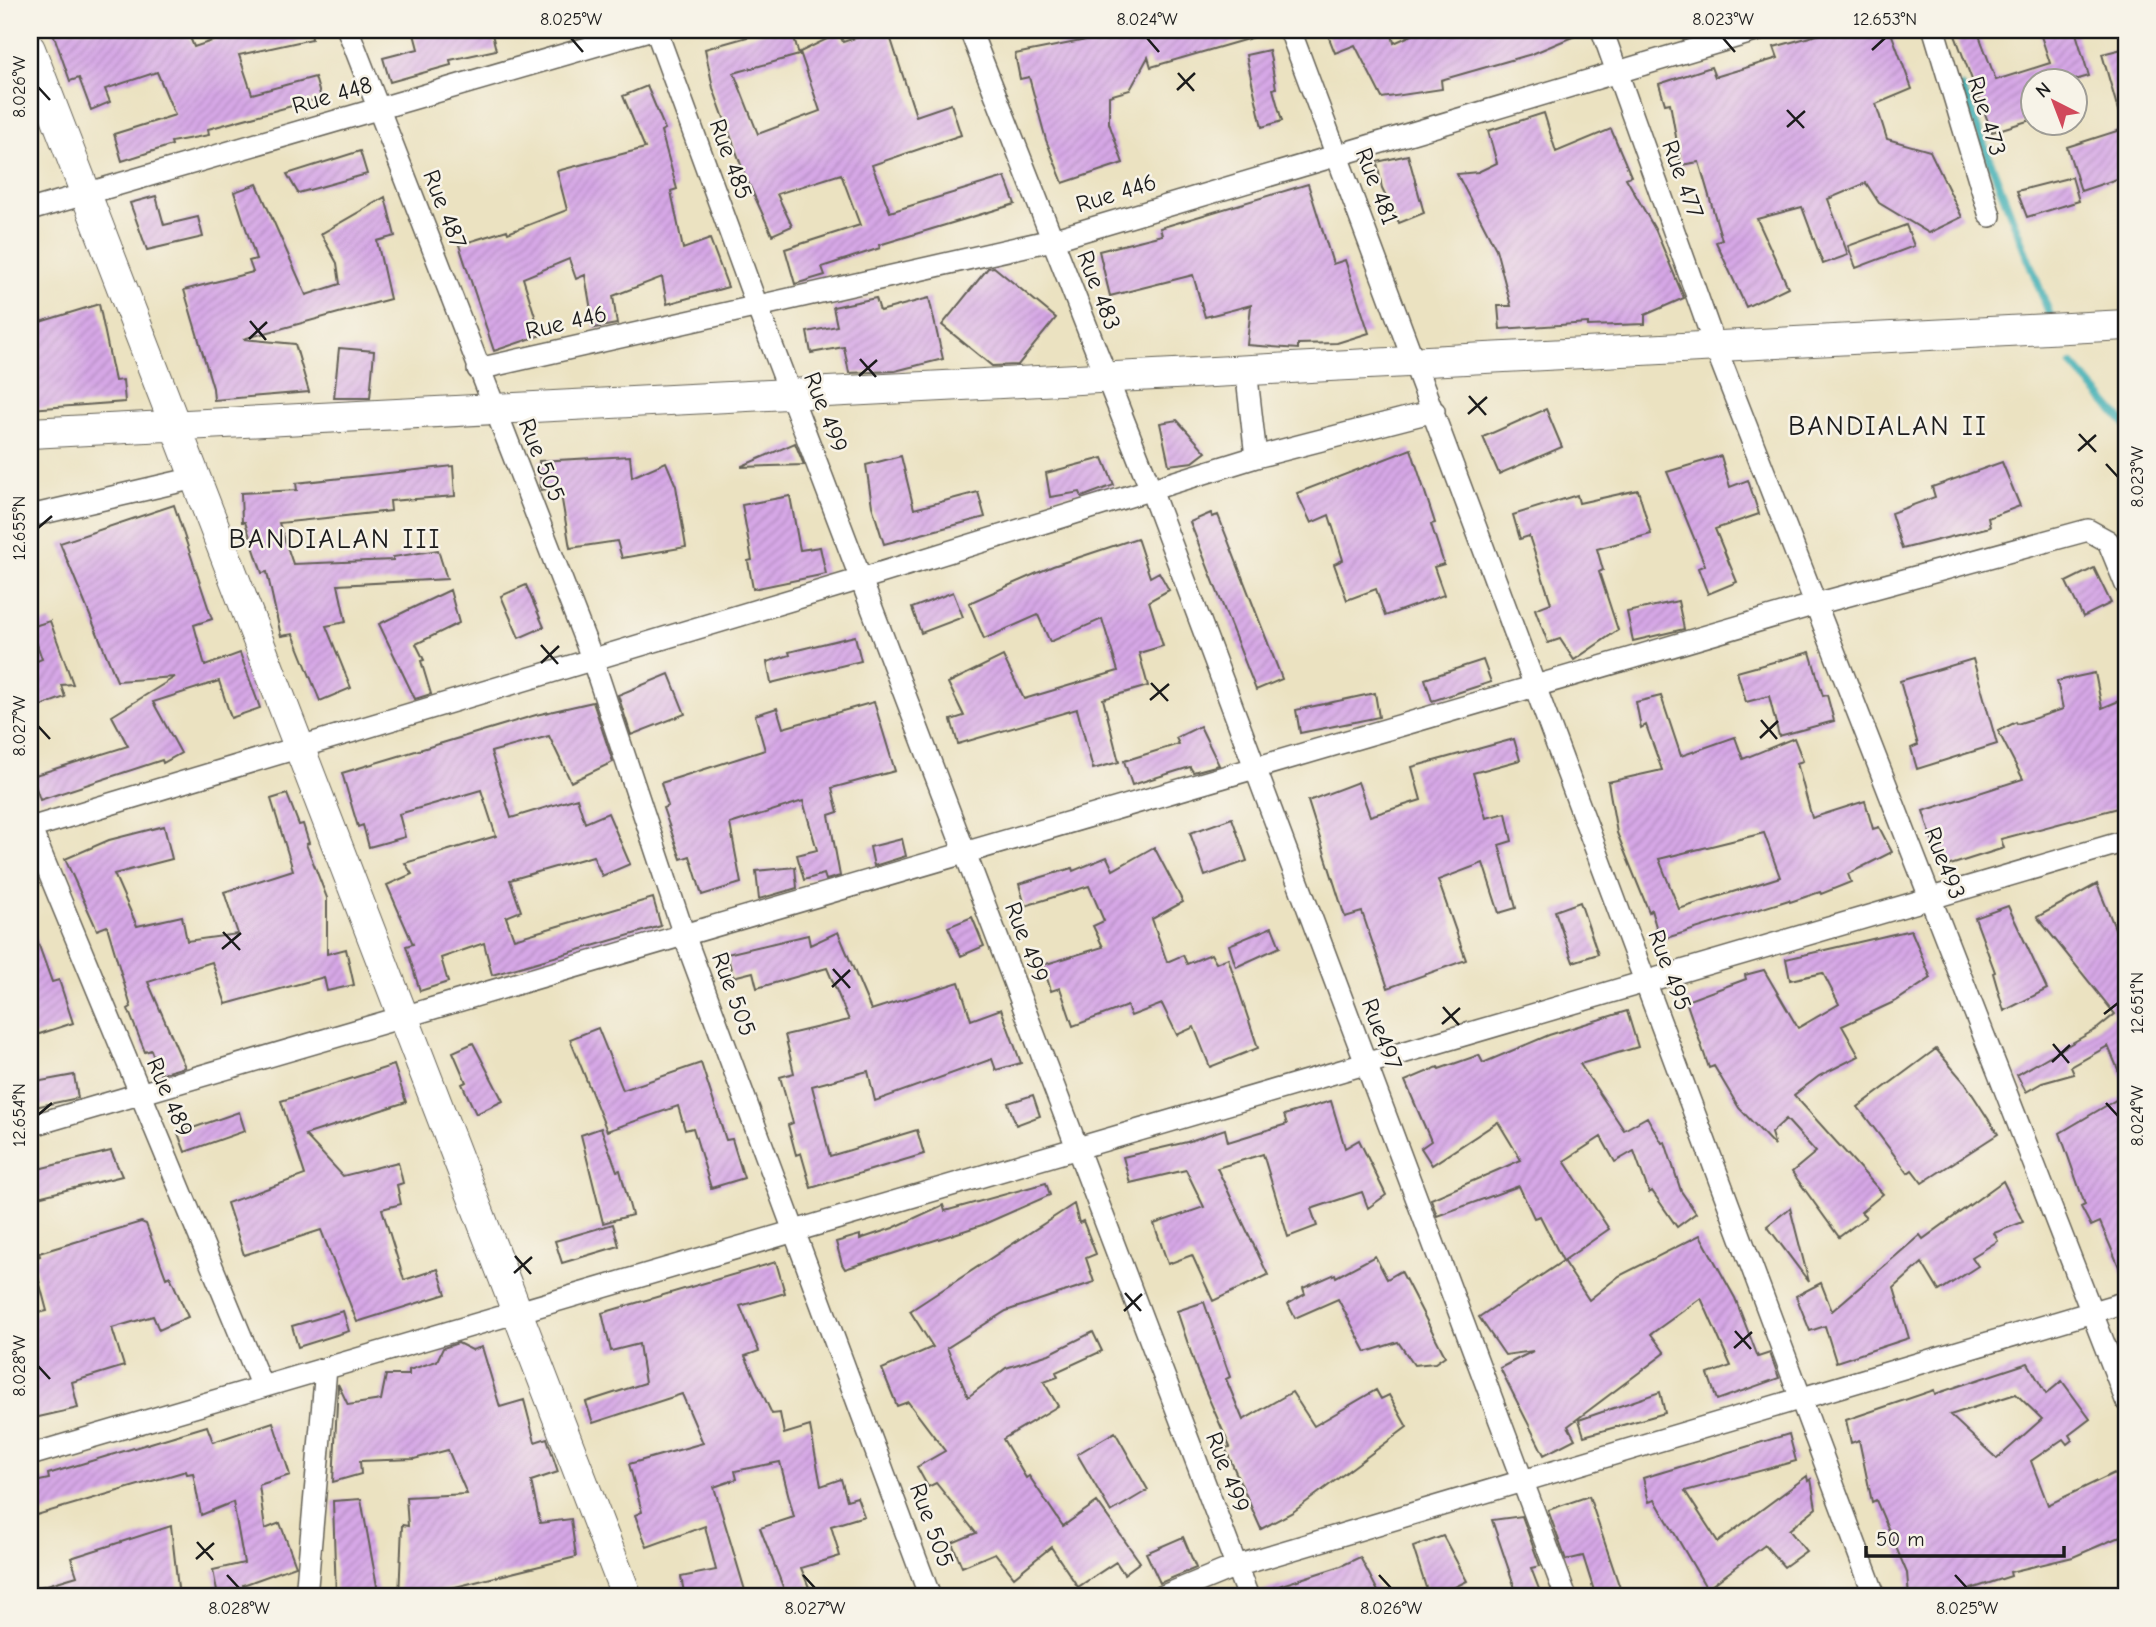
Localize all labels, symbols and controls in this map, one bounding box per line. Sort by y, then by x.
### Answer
text: 8.025°W [540,9,602,30]
text: 8.024°W [1116,9,1178,30]
text: 8.023°W [1692,9,1754,30]
text: 12.653°N [1853,9,1917,30]
text: 8.026°W [9,56,30,118]
north arrow [2020,66,2090,136]
street label: Rue 448 [289,70,375,120]
street label: Rue 473 [1962,73,2012,159]
text: N [2031,78,2055,102]
street label: Rue 485 [704,115,758,203]
street label: Rue 477 [1656,136,1710,222]
street label: Rue 481 [1350,144,1404,228]
street label: Rue 487 [417,166,473,252]
street label: Rue 446 [1072,167,1160,219]
street label: Rue 483 [1071,246,1127,334]
street label: Rue 446 [522,299,610,345]
street label: Rue 499 [798,368,854,456]
district label: BANDIALAN II [1788,410,1988,442]
street label: Rue 505 [513,414,571,506]
text: 8.023°W [2127,446,2148,508]
text: 12.655°N [9,496,30,560]
district label: BANDIALAN III [228,523,442,555]
text: 8.027°W [9,695,30,756]
street label: Rue493 [1918,823,1972,903]
street label: Rue 499 [999,898,1055,986]
street label: Rue 495 [1642,926,1698,1014]
street label: Rue 505 [706,948,762,1040]
text: 12.651°N [2127,972,2148,1034]
street label: Rue497 [1356,994,1408,1074]
street label: Rue 489 [141,1053,199,1141]
text: 12.654°N [9,1083,30,1147]
text: 8.024°W [2127,1085,2148,1147]
text: 8.028°W [9,1335,30,1397]
street label: Rue 499 [1200,1428,1256,1516]
street label: Rue 505 [904,1479,960,1571]
scale bar [1866,1515,2063,1559]
text: 50 m [1876,1527,1925,1551]
text: 8.028°W [208,1598,270,1619]
text: 8.027°W [785,1598,846,1619]
text: 8.026°W [1360,1598,1422,1619]
text: 8.025°W [1936,1598,1998,1619]

